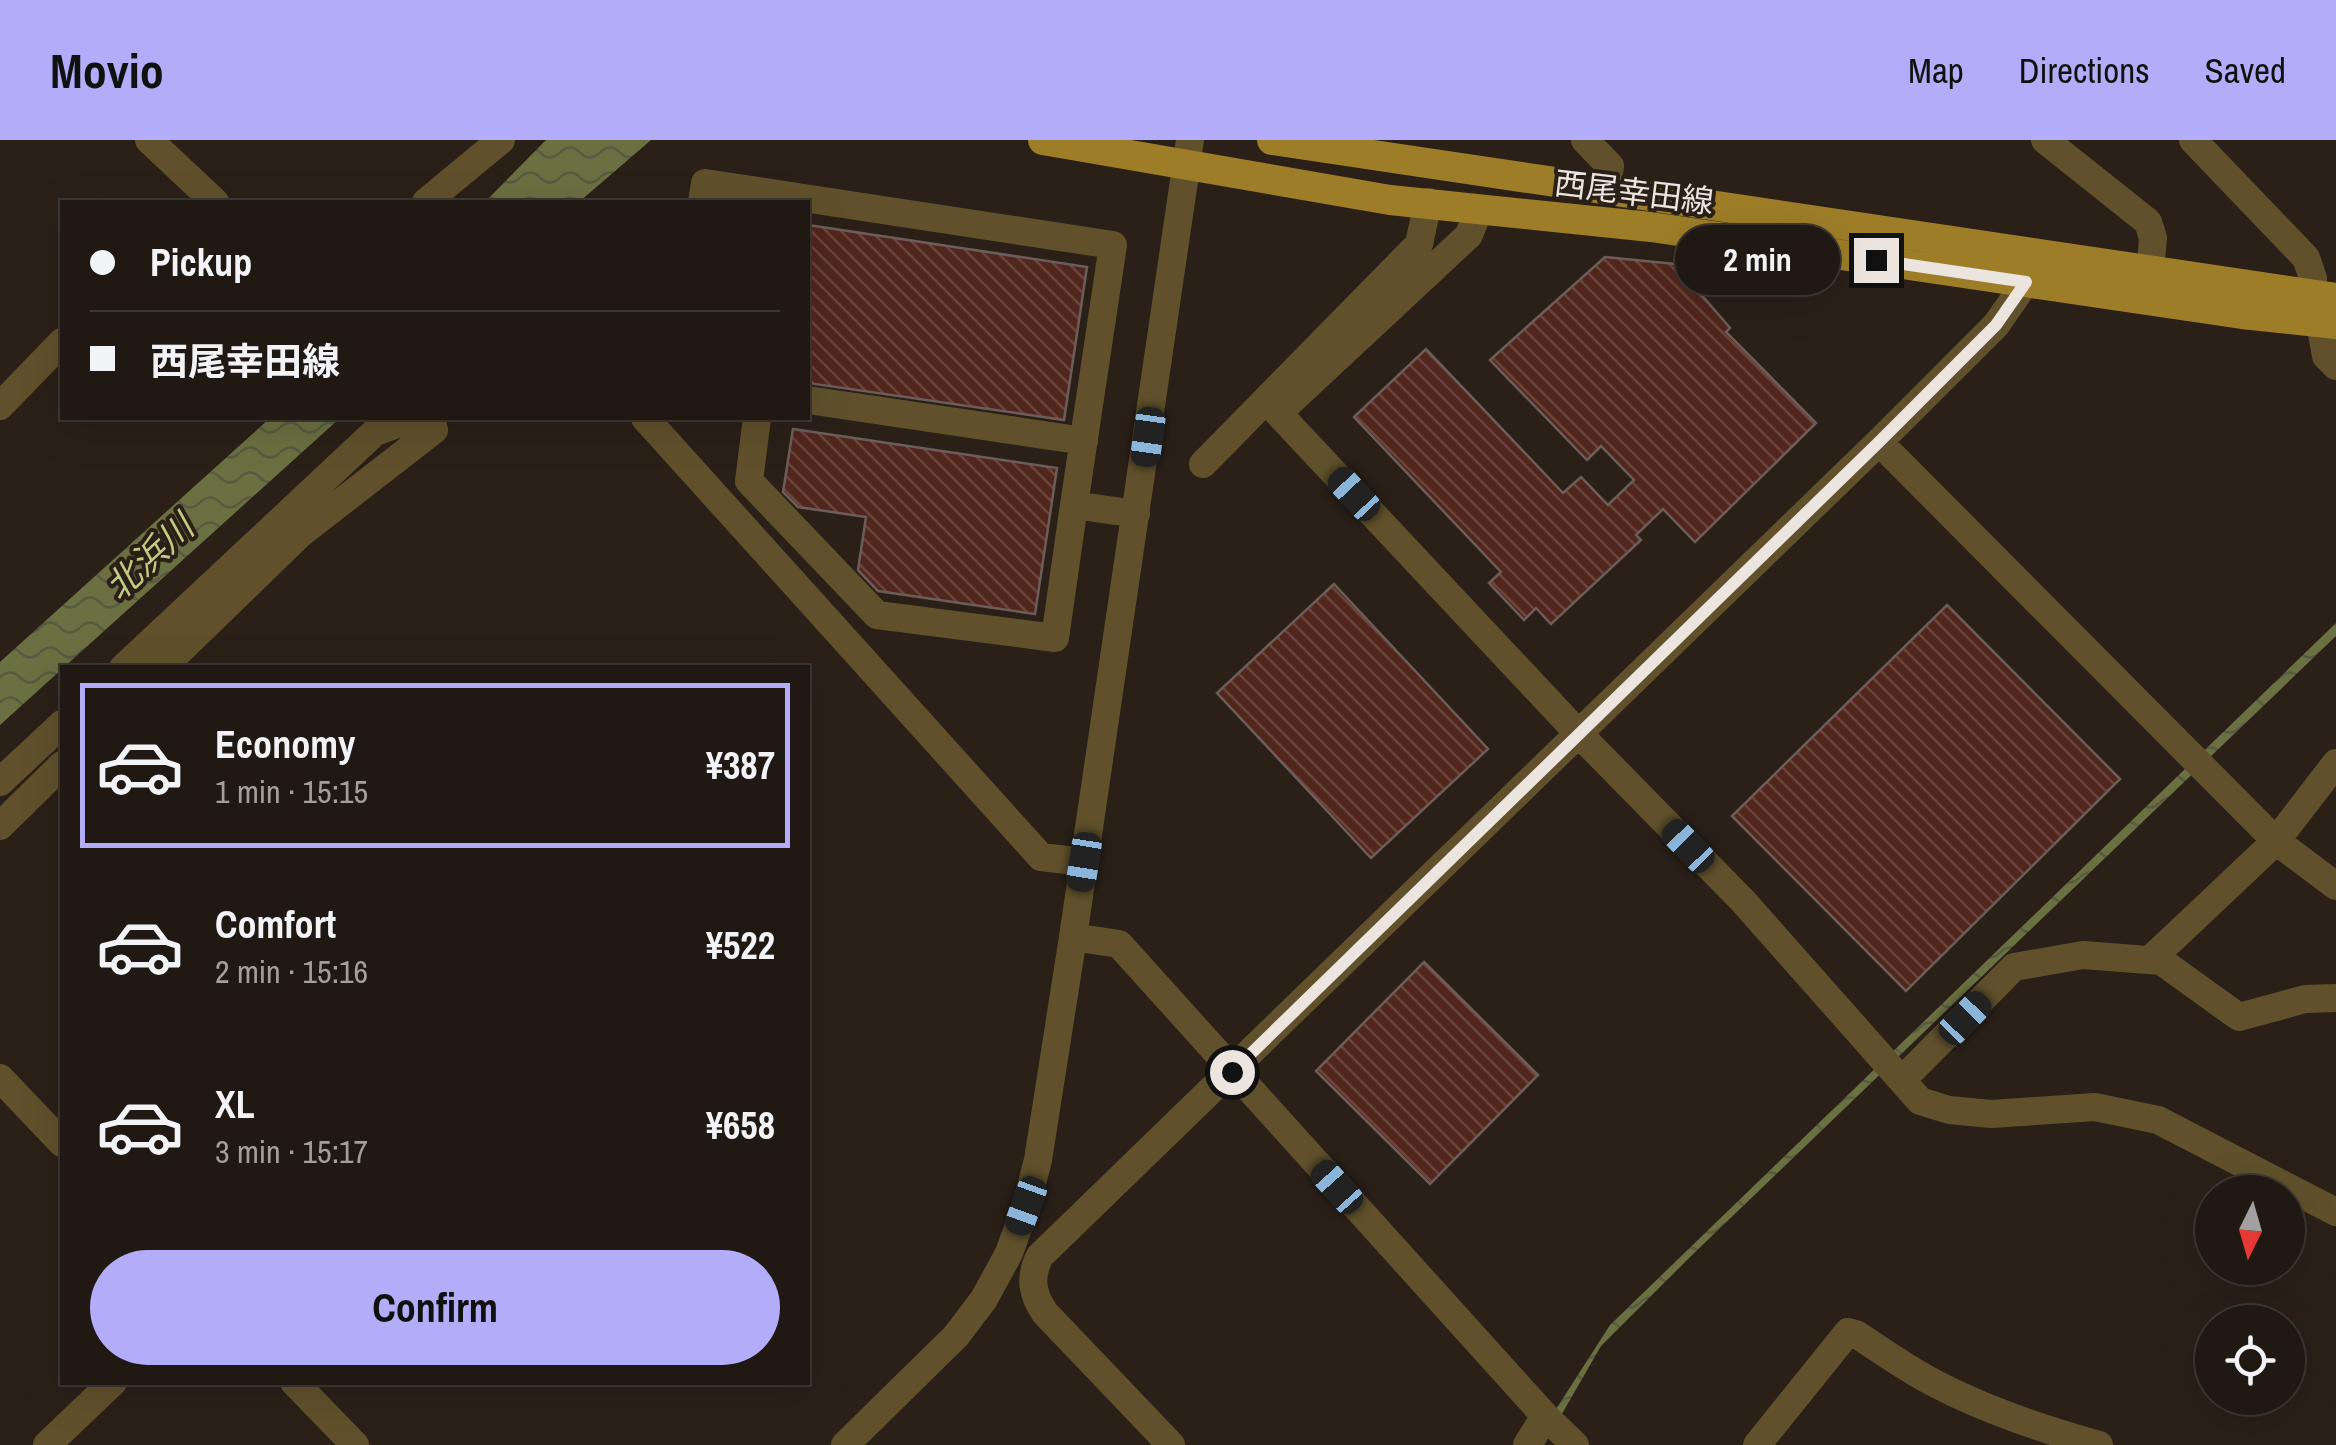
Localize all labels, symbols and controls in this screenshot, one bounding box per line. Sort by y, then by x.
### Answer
text: Movio [50,38,164,103]
text: Map [1908,47,1964,94]
text: Directions [2019,47,2150,94]
text: Saved [2205,47,2286,94]
street label: 西尾幸田線 [1552,161,1716,223]
callout: 2 min [1676,225,1841,295]
text: Pickup [150,237,252,288]
text: 2 min [1723,238,1792,281]
route end [1854,238,1899,283]
text: 西尾幸田線 [150,336,340,387]
car [1129,405,1167,469]
car [1323,462,1385,526]
water label: 北浜川 [95,501,206,610]
text: Economy [215,719,355,770]
icon: car [95,721,185,811]
text: ¥387 [706,740,775,791]
text: 1 min · 15:15 [215,770,368,813]
car [1656,814,1720,878]
car [1064,830,1104,894]
text: Comfort [215,899,336,950]
icon: car [95,901,185,991]
text: ¥522 [706,920,775,971]
text: 2 min · 15:16 [215,950,368,993]
car [1933,986,1997,1050]
route start [1210,1050,1255,1095]
text: XL [215,1079,255,1130]
icon: car [95,1081,185,1171]
text: ¥658 [706,1100,775,1151]
text: 3 min · 15:17 [215,1130,368,1173]
car [1306,1155,1368,1219]
car [1002,1173,1050,1239]
north arrow [2195,1175,2305,1285]
map controls [2195,1175,2305,1415]
button: Confirm [90,1250,780,1365]
button: locate [2195,1305,2305,1415]

